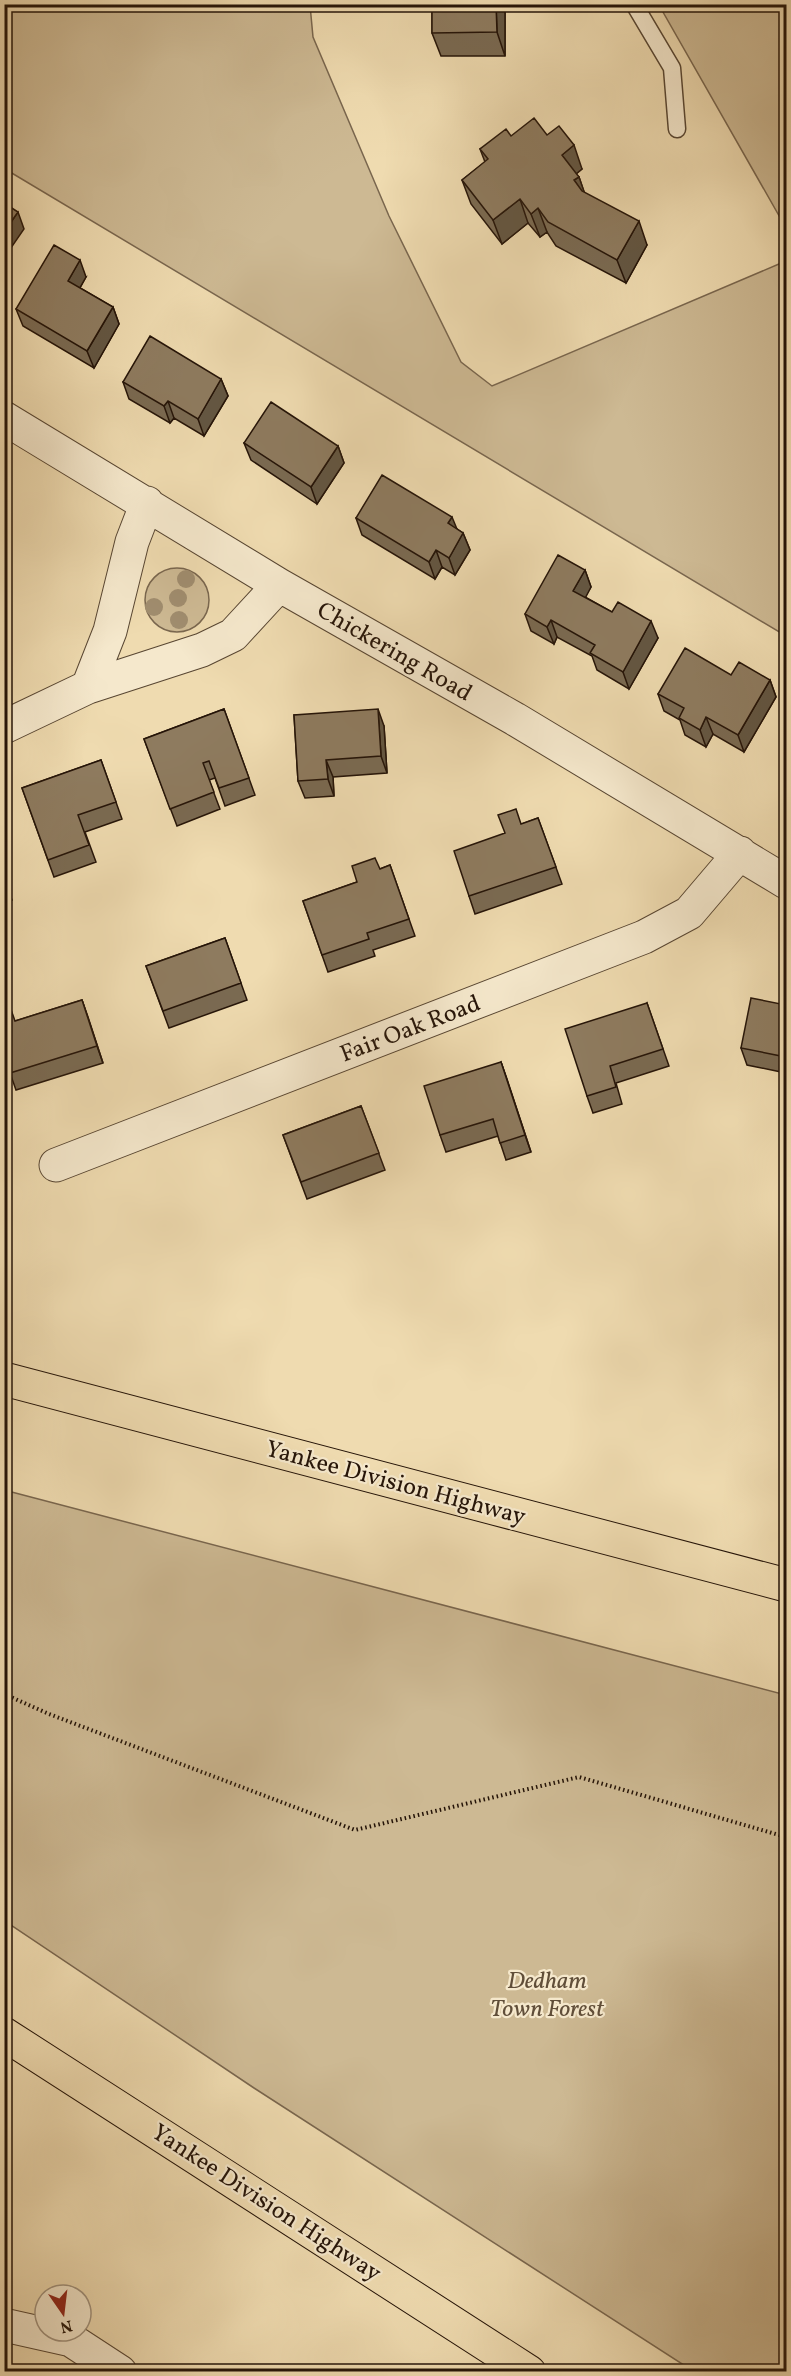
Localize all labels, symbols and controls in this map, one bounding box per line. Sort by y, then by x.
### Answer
street label: Chickering Road [310,594,478,711]
street label: Fair Oak Road [336,987,486,1072]
street label: Yankee Division Highway [262,1433,529,1535]
park label: Dedham Town Forest [490,1965,605,2027]
street label: Yankee Division Highway [144,2116,387,2291]
north arrow [33,2283,93,2343]
text: N [57,2314,74,2338]

